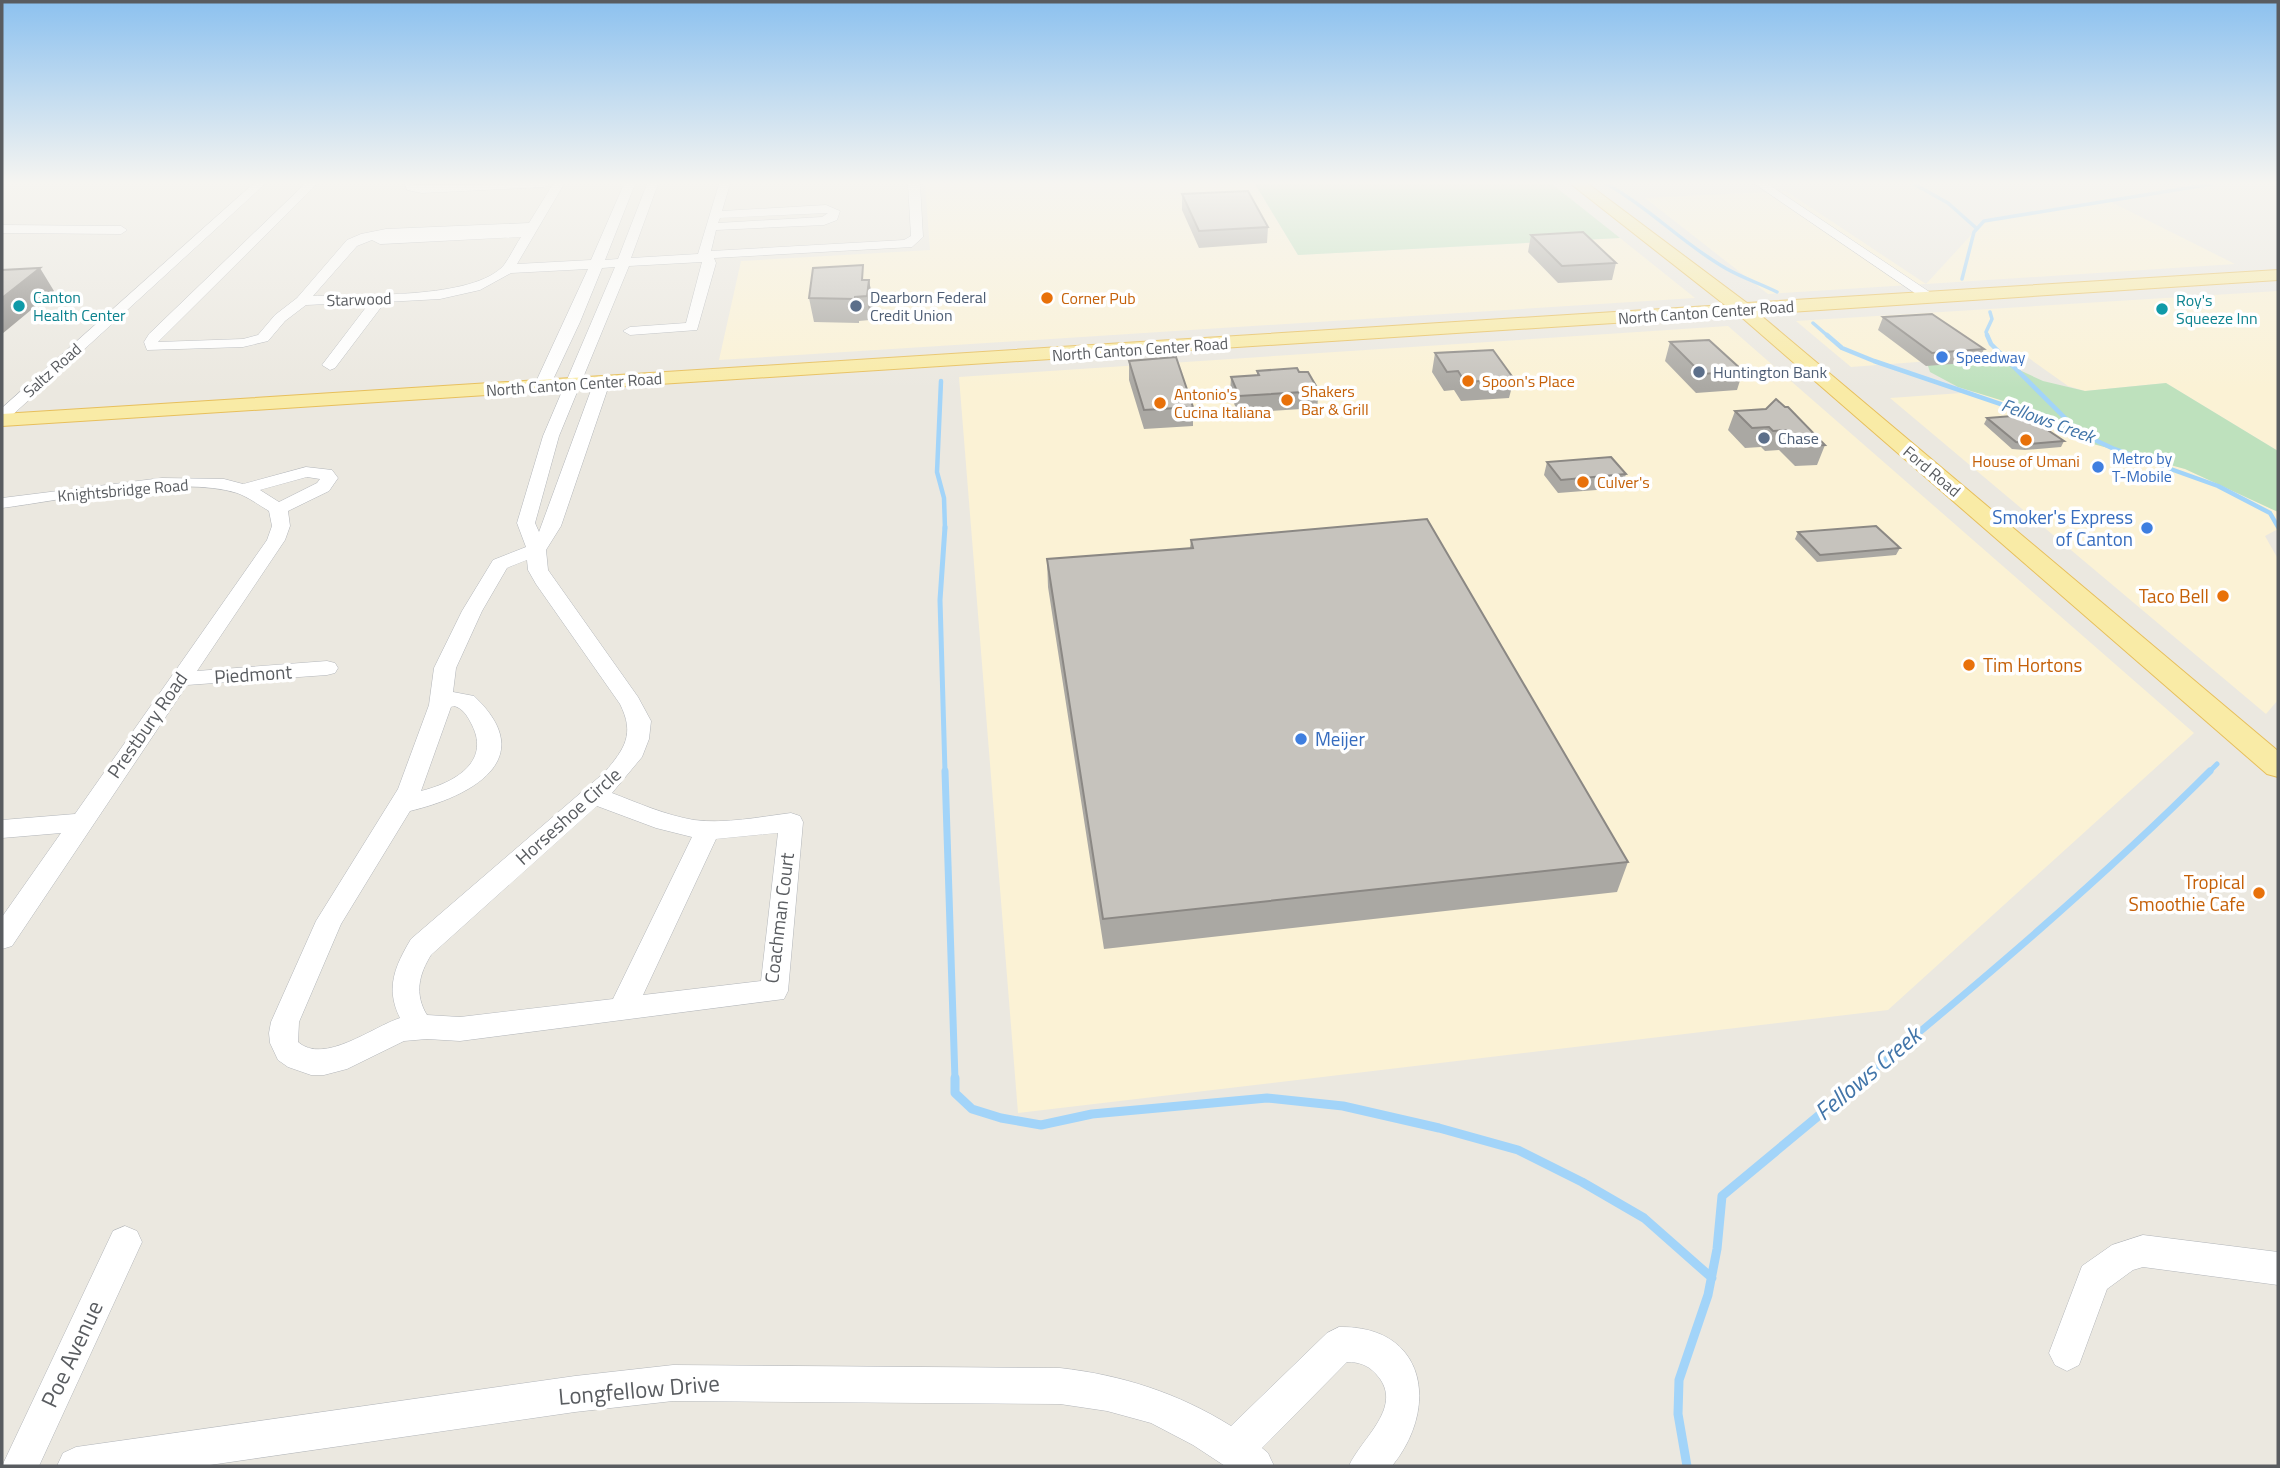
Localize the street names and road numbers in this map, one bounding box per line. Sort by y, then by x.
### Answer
street label: Starwood [326,286,392,312]
street label: North Canton Center Road [1617,294,1795,330]
street label: North Canton Center Road [1051,331,1229,367]
street label: Saltz Road [17,337,87,403]
street label: North Canton Center Road [485,366,663,402]
street label: Ford Road [1898,440,1966,502]
street label: Knightsbridge Road [57,472,189,508]
street label: Piedmont [213,656,293,691]
street label: Prestbury Road [99,666,194,784]
street label: Horseshoe Circle [508,760,627,871]
street label: Coachman Court [756,851,801,985]
street label: Poe Avenue [32,1295,112,1413]
street label: Longfellow Drive [557,1365,721,1414]

